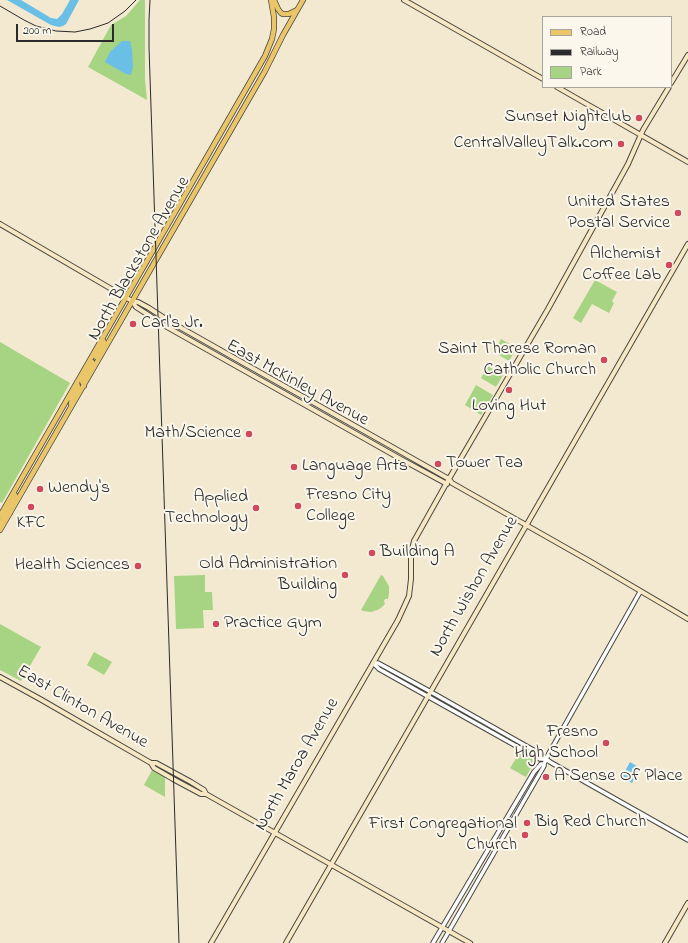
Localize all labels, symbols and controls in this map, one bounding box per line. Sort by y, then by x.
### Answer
scale bar [18,16,116,42]
legend [542,16,672,88]
text: 200 m [23,22,52,40]
text: Road [580,23,606,41]
text: Railway [580,43,618,61]
text: Park [580,63,602,81]
place label: Sunset Nightclub [504,107,631,129]
marker: Sunset Nightclub [634,113,644,123]
place label: CentralValleyTalk.com [454,133,613,155]
marker: CentralValleyTalk.com [616,139,626,149]
street label: North Blackstone Avenue [84,173,196,345]
place label: United States Postal Service [567,192,670,234]
marker: United States Postal Service [673,208,683,218]
place label: Alchemist Coffee Lab [582,244,661,286]
marker: Alchemist Coffee Lab [664,260,674,270]
place label: Carl's Jr. [141,313,203,335]
marker: Carl's Jr. [128,319,138,329]
street label: East McKinley Avenue [222,336,372,432]
place label: Saint Therese Roman Catholic Church [438,339,596,382]
marker: Saint Therese Roman Catholic Church [599,355,609,365]
marker: Loving Hut [504,385,514,395]
place label: Loving Hut [472,396,546,418]
place label: Math/Science [144,423,241,445]
marker: Math/Science [244,429,254,439]
place label: Tower Tea [446,453,523,475]
place label: Language Arts [302,456,408,478]
marker: Tower Tea [433,459,443,469]
marker: Language Arts [289,462,299,472]
place label: Wendy's [48,478,110,500]
marker: Wendy's [35,484,45,494]
place label: Fresno City College [306,485,391,528]
place label: Applied Technology [165,487,248,530]
marker: Fresno City College [293,501,303,511]
marker: KFC [26,502,36,512]
marker: Applied Technology [251,503,261,513]
place label: KFC [17,513,45,535]
street label: North Wishon Avenue [426,513,524,661]
place label: Building A [380,542,455,564]
marker: Building A [367,548,377,558]
place label: Old Administration Building [199,554,337,596]
place label: Health Sciences [15,555,130,577]
marker: Health Sciences [133,561,143,571]
marker: Old Administration Building [340,570,350,580]
place label: Practice Gym [224,613,322,635]
marker: Practice Gym [211,619,221,629]
street label: East Clinton Avenue [13,662,151,754]
street label: North Maroa Avenue [251,695,345,835]
place label: Fresno High School [515,722,598,764]
marker: Fresno High School [601,738,611,748]
place label: A Sense Of Place [554,766,683,788]
marker: A Sense Of Place [541,772,551,782]
place label: Big Red Church [535,812,646,834]
place label: First Congregational Church [369,814,517,856]
marker: Big Red Church [522,818,532,828]
marker: First Congregational Church [520,830,530,840]

